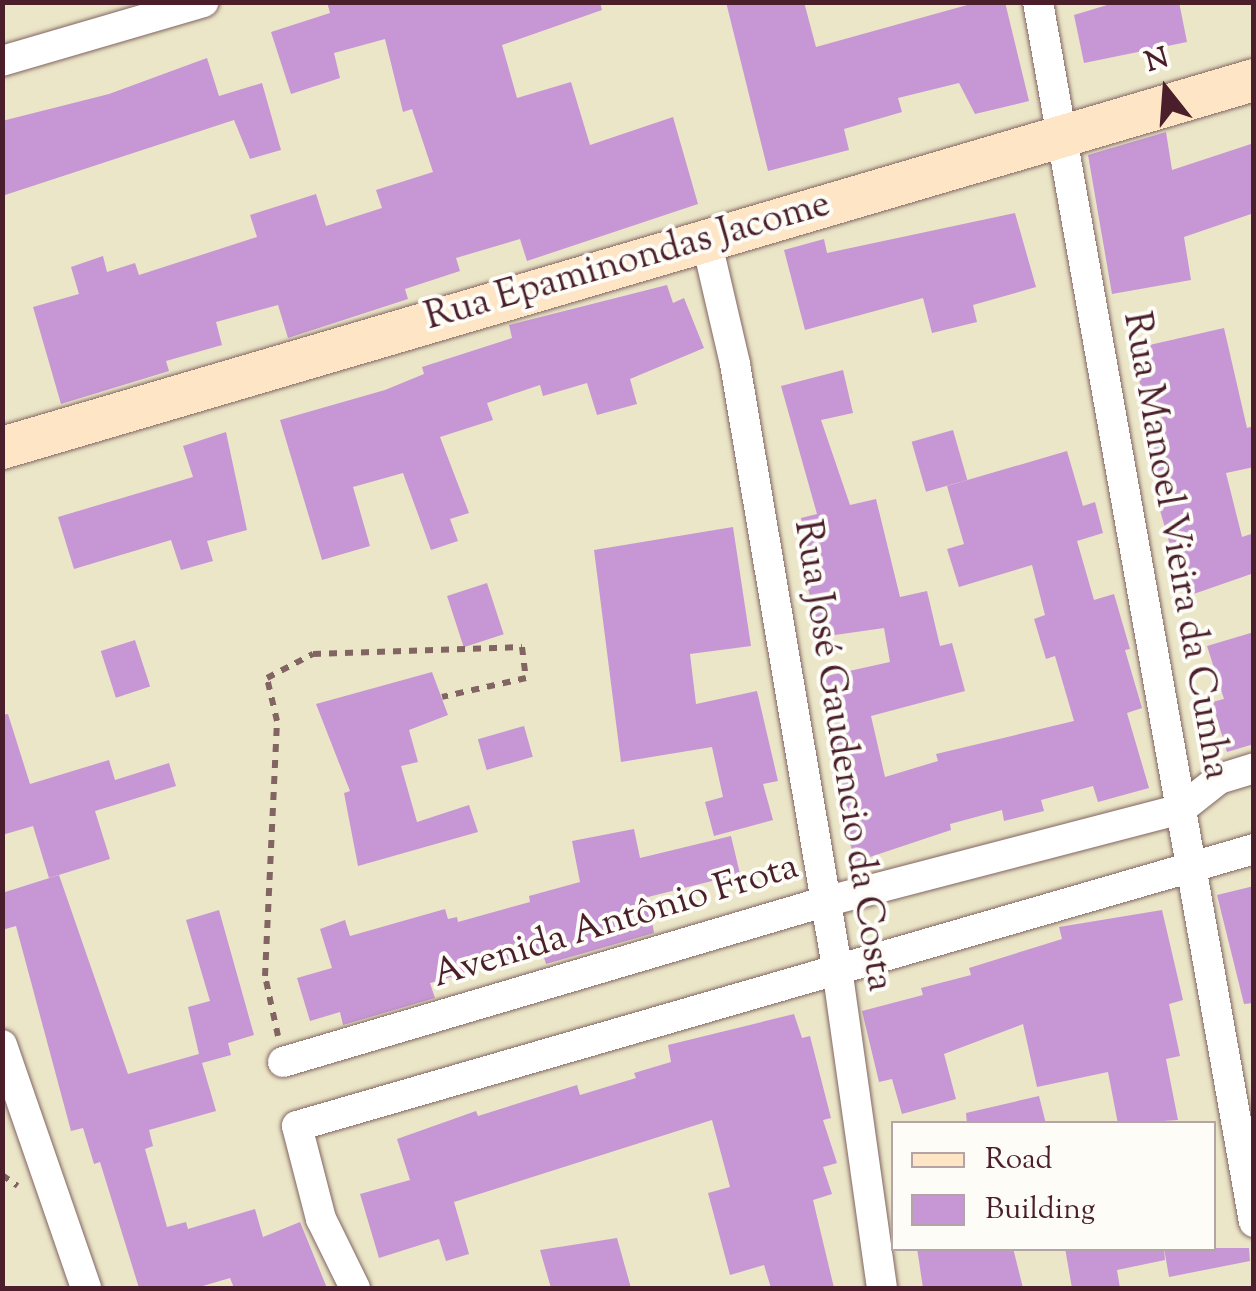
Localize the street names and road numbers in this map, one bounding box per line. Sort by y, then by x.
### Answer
street label: Rua Epaminondas Jacome [420,183,836,343]
street label: Rua Manoel Vieira da Cunha [1110,309,1238,783]
street label: Rua José Gaudencio da Costa [781,517,901,995]
street label: Avenida Antônio Frota [428,846,804,1000]

